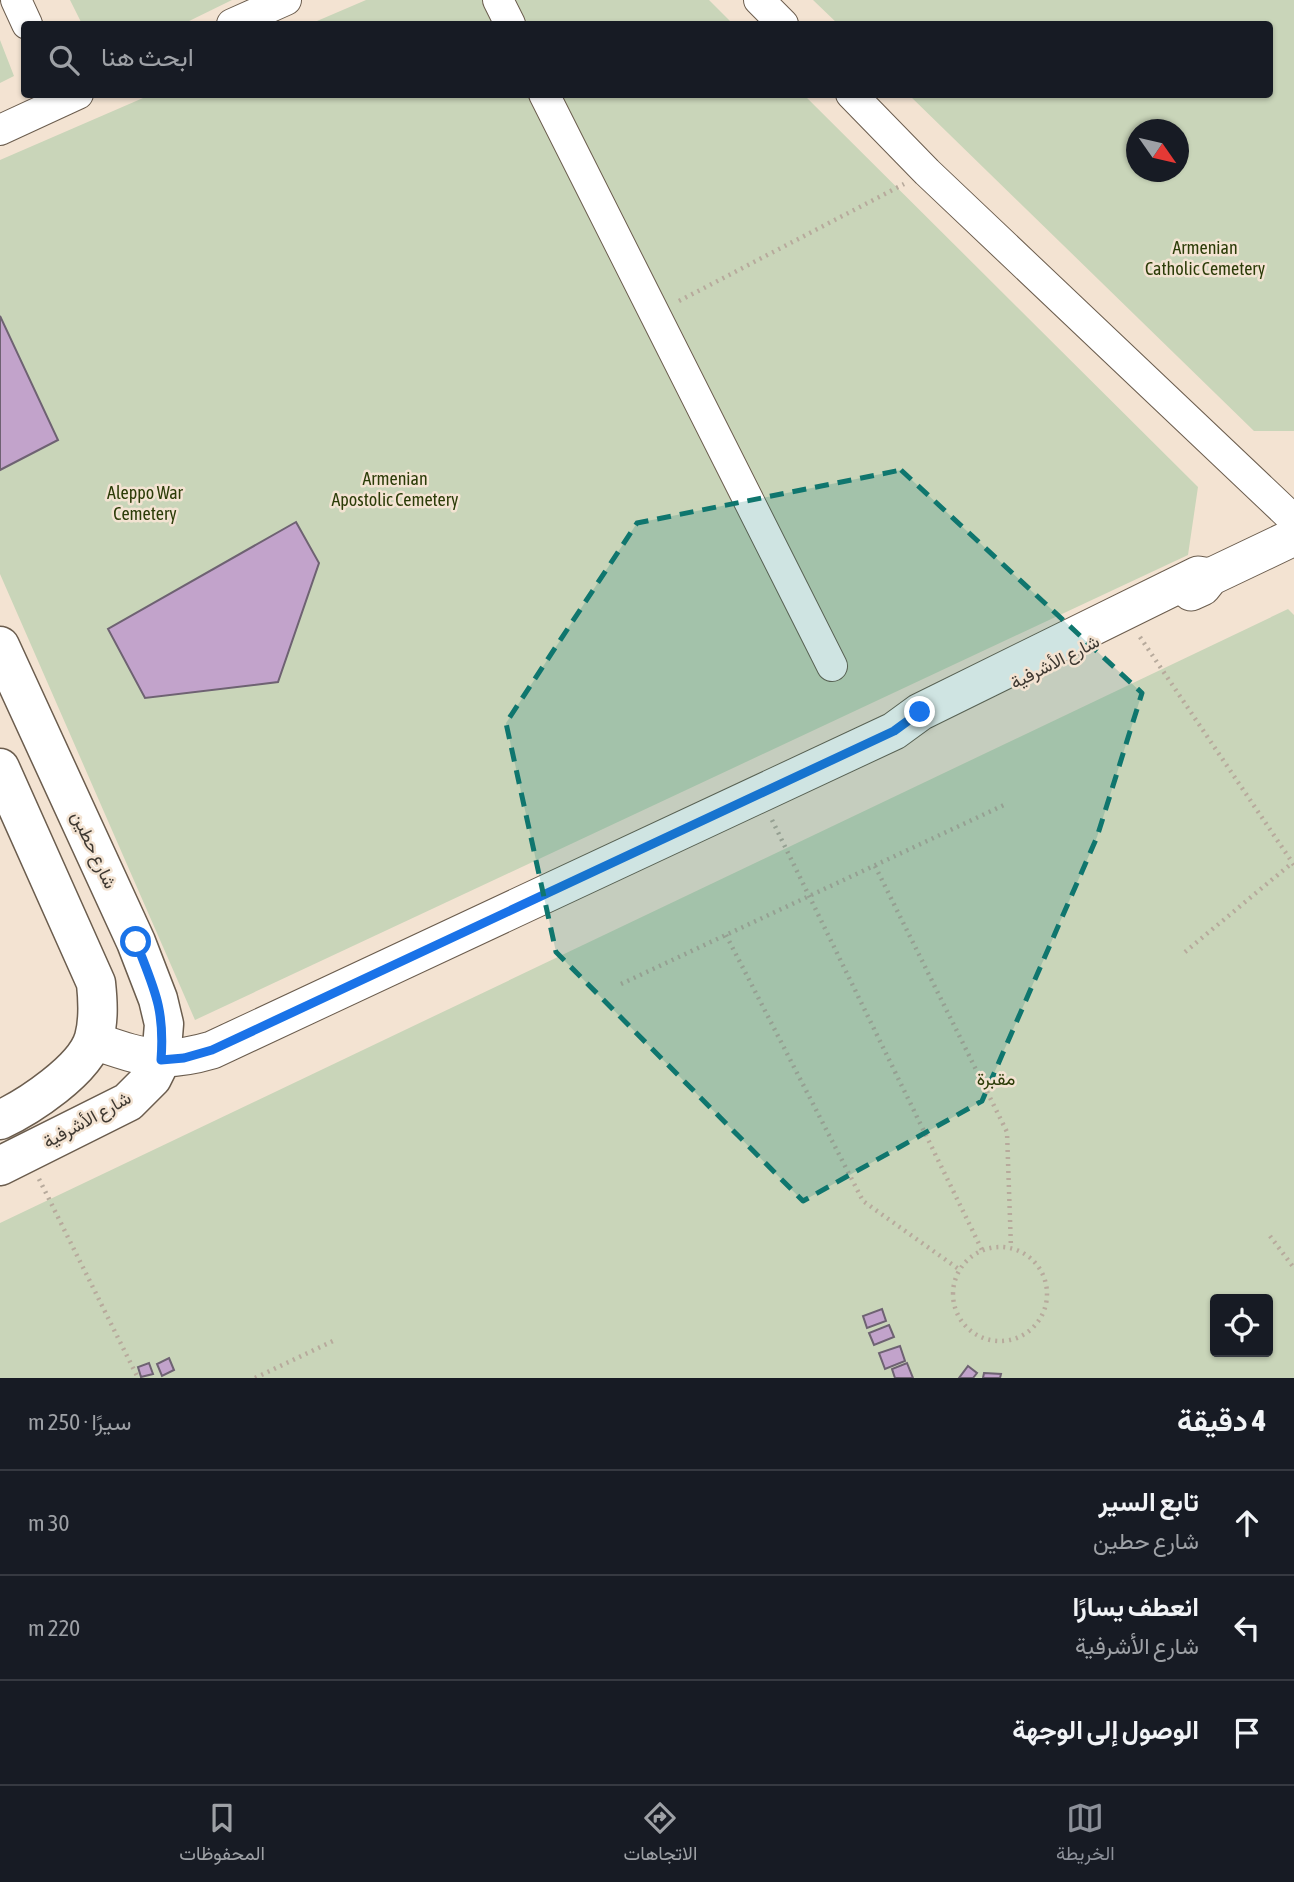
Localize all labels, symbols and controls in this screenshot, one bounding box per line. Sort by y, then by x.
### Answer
search box [21,21,1273,98]
icon: search [45,41,83,79]
text: ابحث هنا [101,42,194,72]
north arrow [1126,119,1189,182]
park label: Armenian Catholic Cemetery [1145,237,1265,279]
park label: Armenian Apostolic Cemetery [332,468,458,510]
park label: Aleppo War Cemetery [107,482,184,524]
street label: شارع الأشرفية [1007,630,1104,695]
route end [904,696,935,727]
street label: شارع حطين [66,808,122,893]
route start [120,926,151,957]
park label: مقبرة [977,1068,1015,1090]
street label: شارع الأشرفية [39,1087,135,1154]
map controls [1210,1294,1273,1357]
button: locate [1210,1294,1273,1357]
text: 4 دقيقة [1177,1403,1266,1437]
text: سيرًا · 250 m [28,1409,131,1435]
text: تابع السير [1098,1487,1199,1517]
icon: ahead [1228,1504,1266,1542]
text: 30 m [28,1510,69,1536]
text: شارع حطين [1093,1528,1199,1554]
text: انعطف يسارًا [1072,1592,1199,1622]
icon: left [1228,1609,1266,1647]
text: 220 m [28,1615,80,1641]
text: شارع الأشرفية [1075,1633,1199,1659]
icon: arrive [1228,1714,1266,1752]
text: الوصول إلى الوجهة [1012,1715,1199,1745]
tab: المحفوظات [179,1799,265,1870]
tab: الاتجاهات [624,1799,697,1870]
tab: الخريطة [1056,1799,1115,1870]

